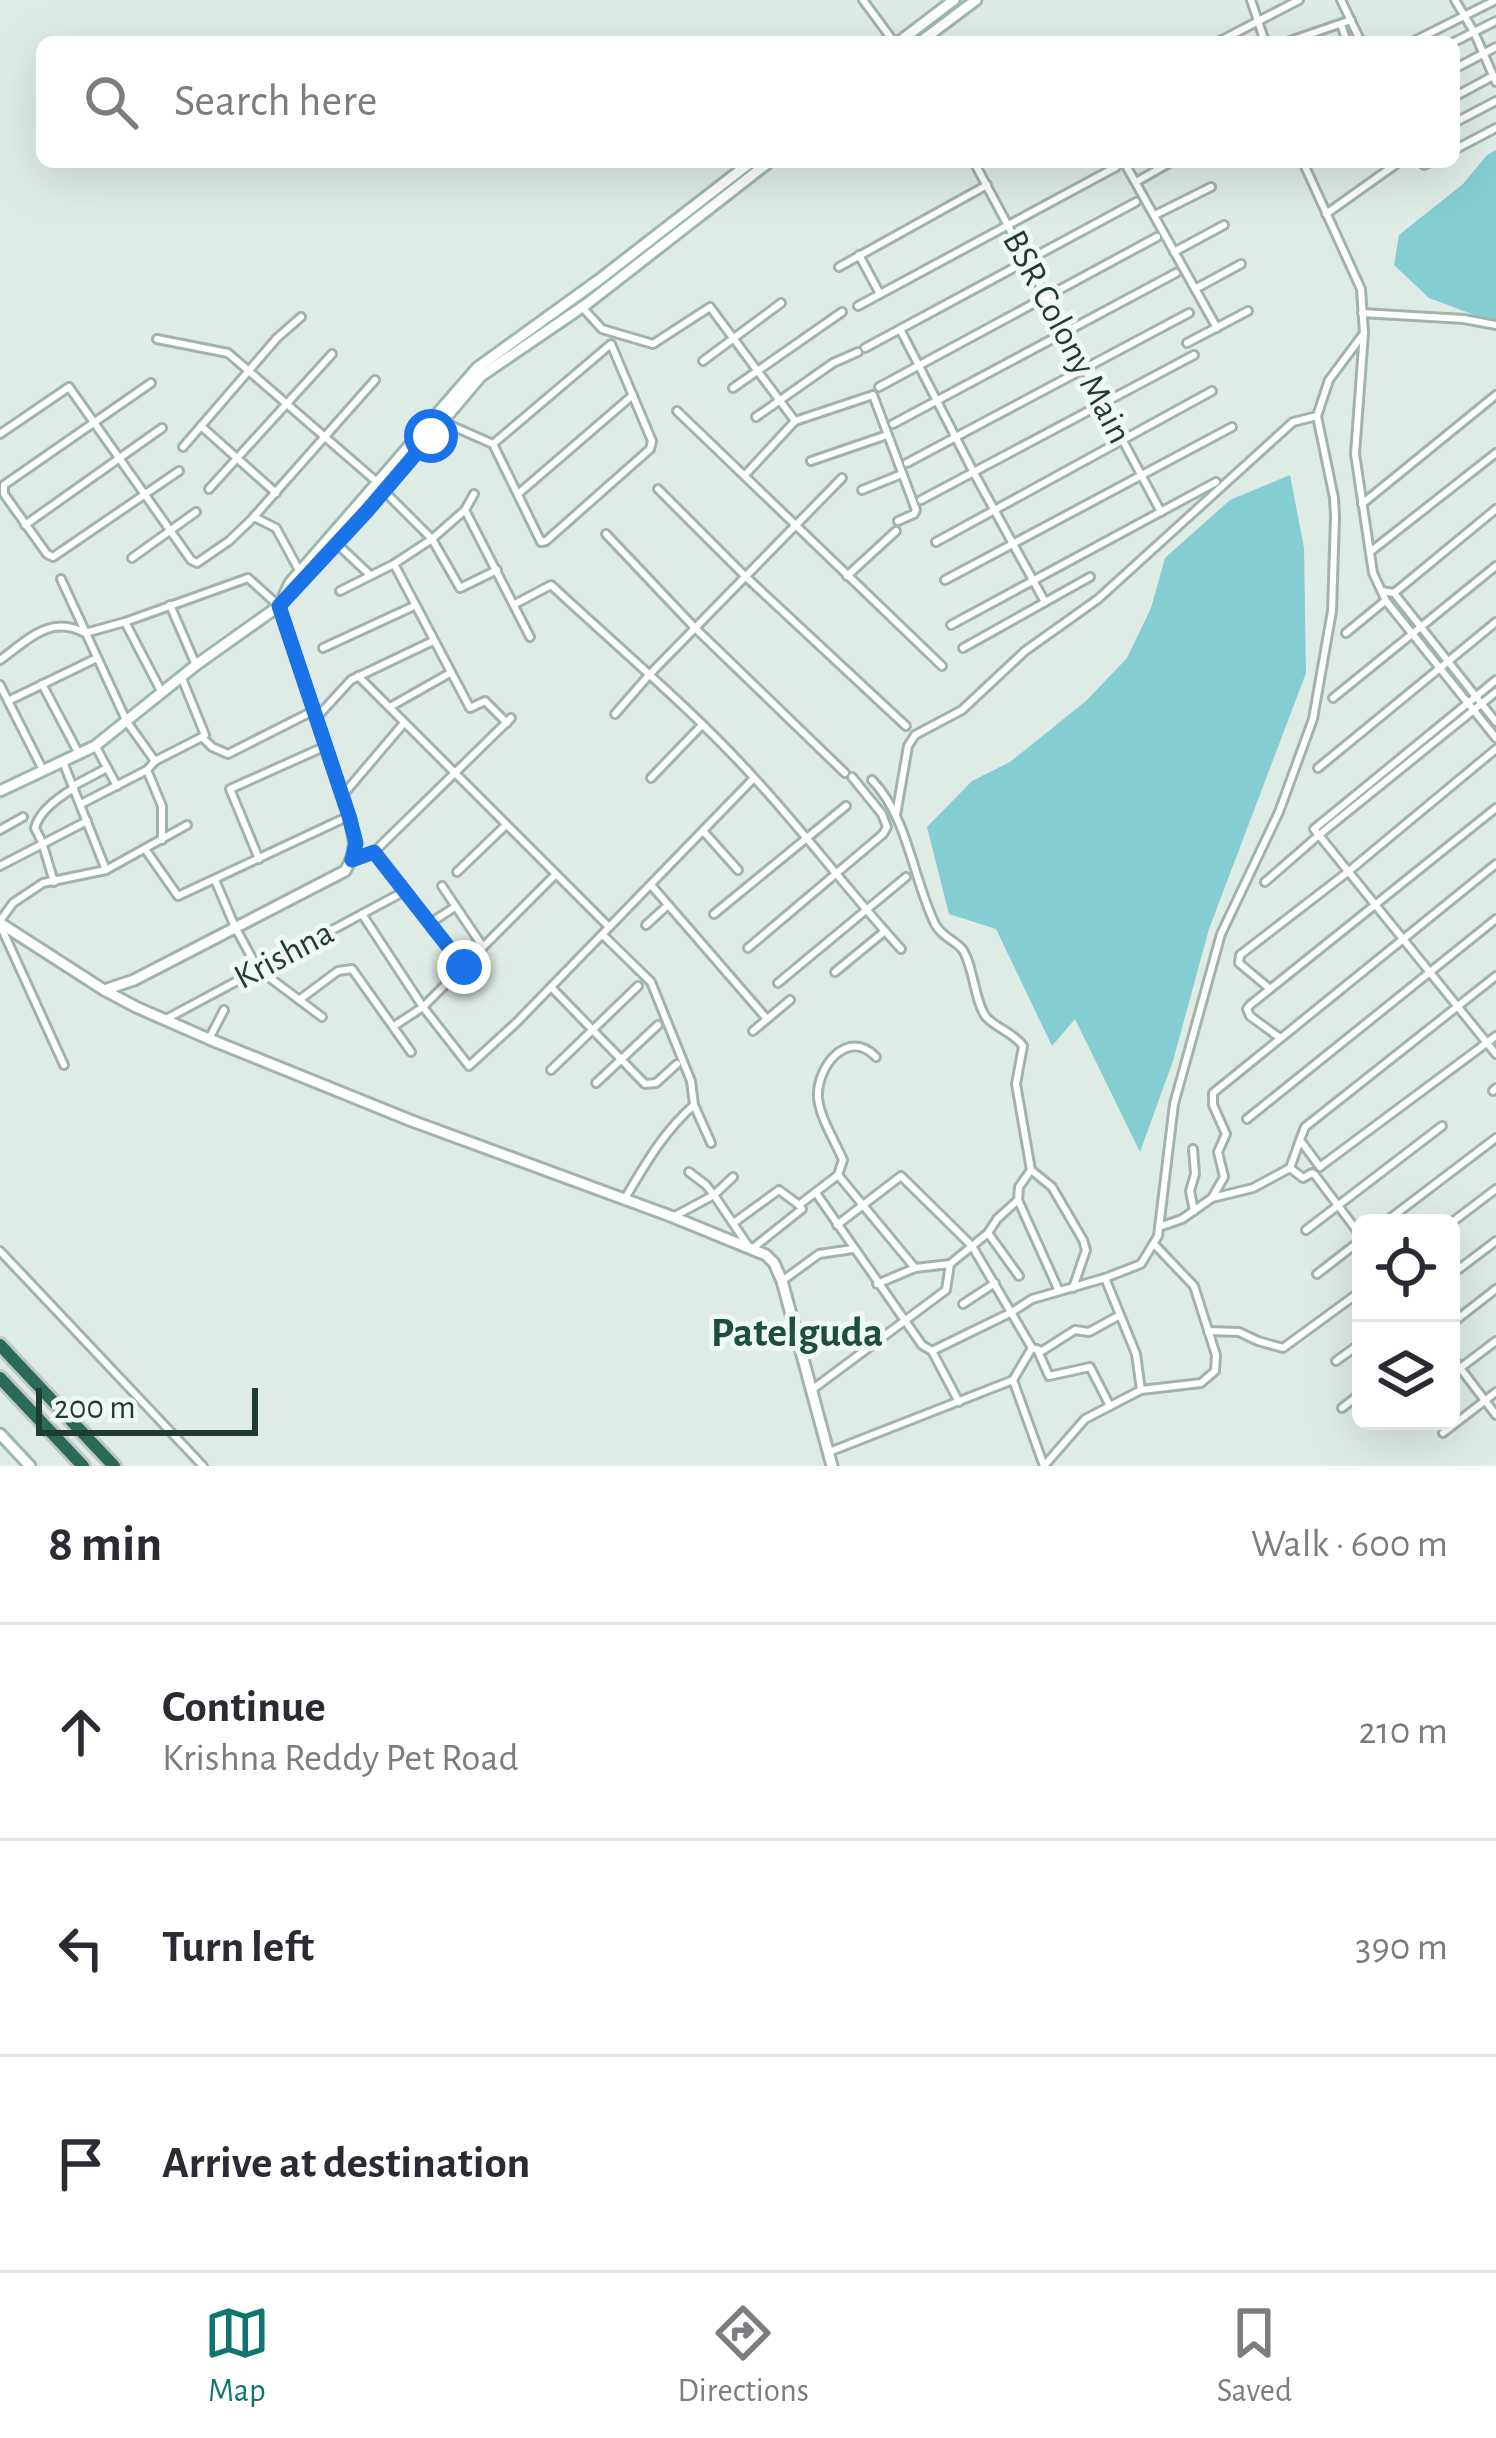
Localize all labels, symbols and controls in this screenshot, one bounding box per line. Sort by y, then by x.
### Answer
search box [36,36,1460,168]
icon: search [78,69,144,135]
text: Search here [174,79,377,124]
street label: BSR Colony Main [996,225,1138,449]
route start [404,409,458,463]
street label: Krishna [229,914,339,996]
route end [437,940,491,994]
map controls [1352,1214,1460,1430]
button: locate [1352,1214,1460,1322]
district label: Patelguda [711,1312,883,1354]
button: layers [1352,1322,1460,1430]
scale bar [36,1382,258,1435]
text: 200 m [54,1392,136,1425]
text: 8 min [48,1519,162,1570]
text: Walk · 600 m [1251,1525,1448,1564]
text: Continue [162,1685,326,1730]
icon: ahead [48,1699,114,1765]
text: 210 m [1359,1712,1448,1751]
text: Krishna Reddy Pet Road [162,1739,519,1778]
icon: left [48,1915,114,1981]
text: Turn left [162,1925,314,1970]
text: 390 m [1355,1928,1448,1967]
icon: arrive [48,2131,114,2197]
text: Arrive at destination [162,2141,530,2186]
tab: Map [204,2300,270,2412]
tab: Directions [677,2300,809,2412]
tab: Saved [1217,2300,1292,2412]

